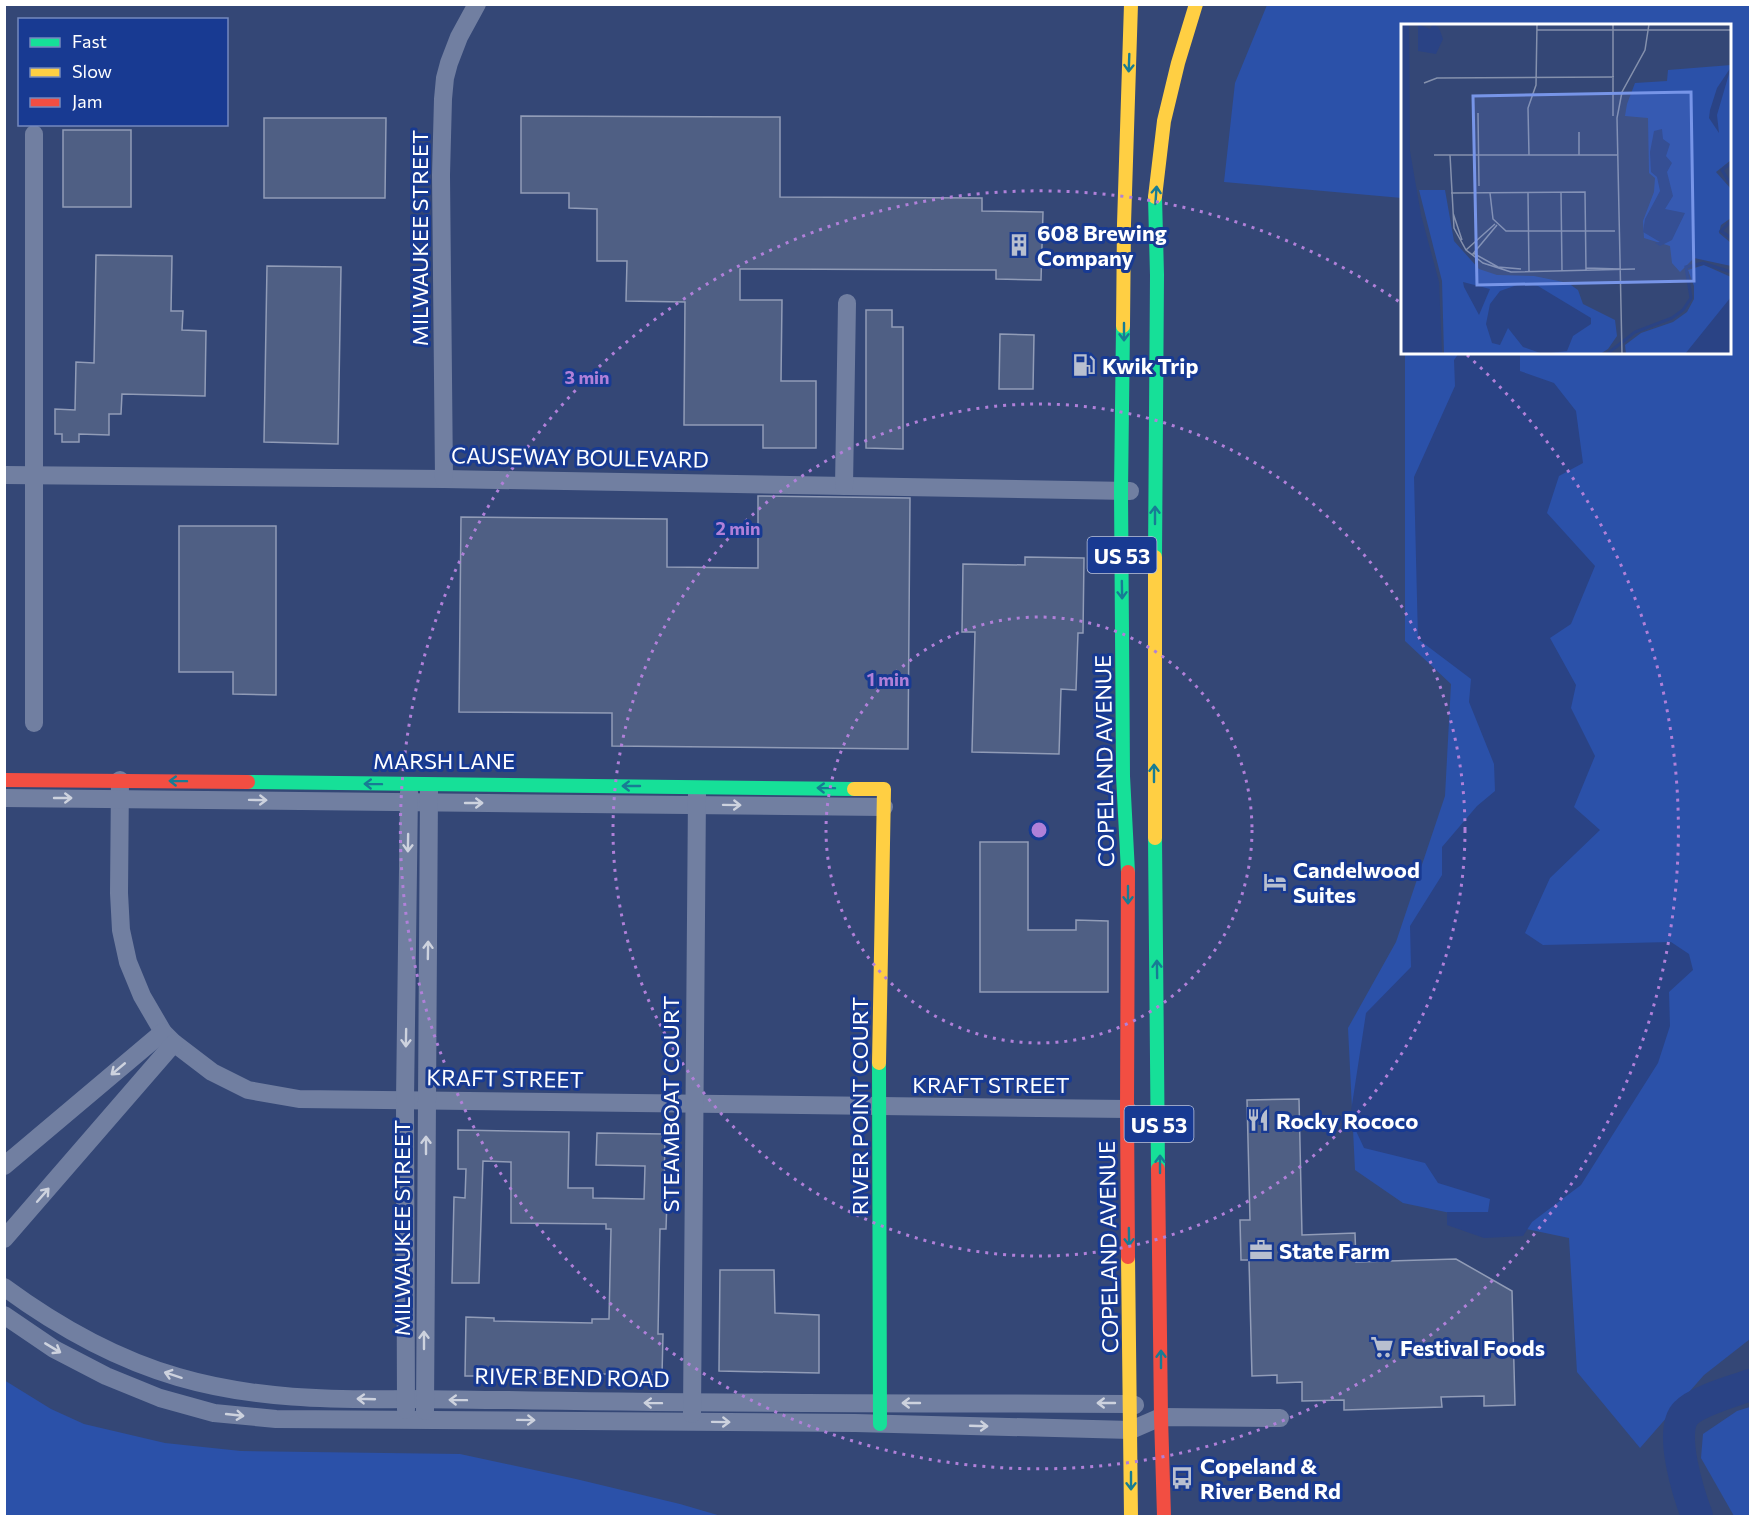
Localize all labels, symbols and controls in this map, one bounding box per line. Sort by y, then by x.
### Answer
legend [18,18,228,126]
inset map [1401,24,1731,354]
text: Fast [72,30,107,52]
one-way arrow [1123,52,1134,72]
text: Slow [72,60,112,82]
text: Jam [72,90,102,112]
street label: MILWAUKEE STREET [406,130,433,346]
one-way arrow [1150,186,1161,206]
place label: 608 Brewing Company [1037,219,1167,271]
building icon: 608 Brewing Company [1006,232,1032,258]
one-way arrow [1118,321,1130,341]
fuel station icon: Kwik Trip [1071,352,1097,378]
place label: Kwik Trip [1102,352,1199,379]
text: 3 min [564,366,610,388]
street label: CAUSEWAY BOULEVARD [451,441,709,473]
one-way arrow [1149,506,1161,526]
text: 2 min [716,517,760,539]
road number: US 53 [1088,537,1156,573]
one-way arrow [1116,579,1128,599]
street label: COPELAND AVENUE [1089,655,1119,867]
text: 1 min [867,668,909,690]
street label: MARSH LANE [373,747,515,774]
one-way arrow [1149,764,1160,784]
one-way arrow [168,775,188,787]
one-way arrow [363,778,383,790]
one-way arrow [621,780,641,792]
one-way arrow [816,782,836,794]
one-way arrow [52,792,72,804]
one-way arrow [247,794,267,806]
one-way arrow [463,797,483,809]
one-way arrow [721,799,741,811]
centre of rings [1029,820,1049,840]
one-way arrow [403,833,414,853]
place label: Candelwood Suites [1293,856,1420,908]
hotel icon: Candelwood Suites [1262,869,1288,895]
one-way arrow [1122,885,1134,905]
one-way arrow [422,940,433,960]
one-way arrow [1151,959,1163,979]
street label: STEAMBOAT COURT [657,996,684,1212]
street label: RIVER POINT COURT [846,997,873,1215]
one-way arrow [400,1027,412,1047]
one-way arrow [110,1063,126,1076]
street label: KRAFT STREET [426,1063,584,1093]
street label: KRAFT STREET [912,1071,1070,1098]
road number: US 53 [1124,1106,1194,1142]
restaurant icon: Rocky Rococo [1245,1107,1271,1133]
place label: Rocky Rococo [1276,1107,1418,1134]
street label: MILWAUKEE STREET [388,1120,415,1336]
one-way arrow [420,1135,432,1155]
street label: COPELAND AVENUE [1093,1141,1123,1353]
one-way arrow [1154,1154,1165,1174]
one-way arrow [36,1188,50,1203]
one-way arrow [1123,1227,1135,1247]
office icon: State Farm [1248,1237,1274,1263]
place label: State Farm [1279,1237,1390,1264]
one-way arrow [419,1330,430,1350]
supermarket icon: Festival Foods [1369,1334,1395,1360]
place label: Festival Foods [1400,1334,1545,1361]
one-way arrow [44,1342,61,1354]
one-way arrow [1155,1349,1167,1369]
street label: RIVER BEND ROAD [474,1362,670,1392]
one-way arrow [164,1369,183,1380]
one-way arrow [357,1393,377,1405]
one-way arrow [448,1394,468,1406]
one-way arrow [643,1397,663,1408]
one-way arrow [901,1397,921,1409]
one-way arrow [1096,1398,1116,1409]
one-way arrow [224,1410,244,1421]
one-way arrow [515,1414,535,1426]
one-way arrow [710,1416,730,1428]
one-way arrow [968,1420,988,1432]
place label: Copeland & River Bend Rd [1200,1452,1341,1504]
bus stop icon: Copeland & River Bend Rd [1169,1465,1195,1491]
one-way arrow [1125,1471,1137,1491]

